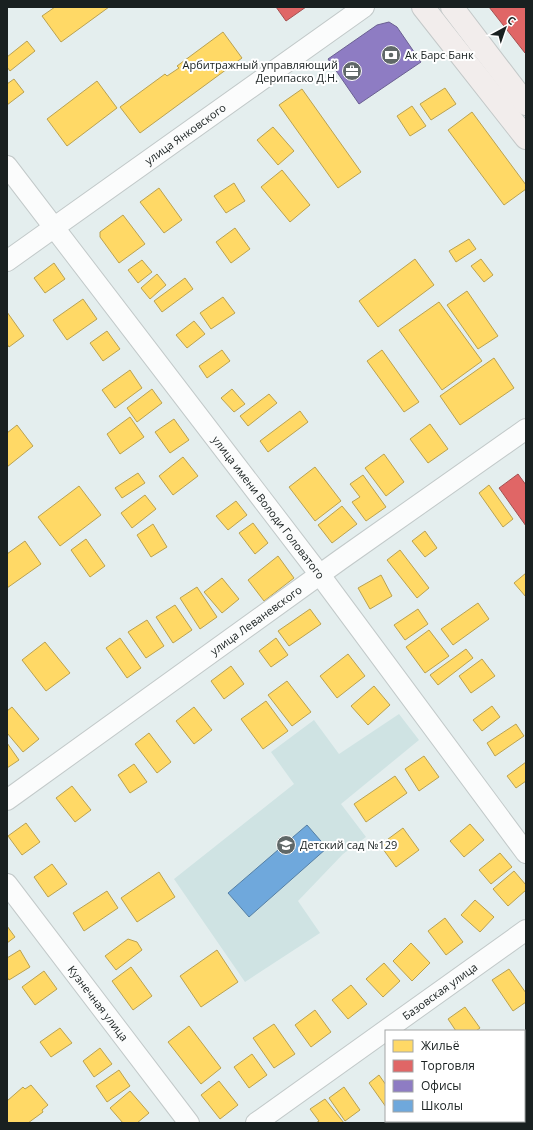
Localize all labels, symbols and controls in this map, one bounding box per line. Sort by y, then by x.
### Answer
north arrow [485,8,525,48]
text: С [504,12,519,28]
bank icon: Ак Барс Банк [380,44,402,66]
place label: Ак Барс Банк [405,47,474,62]
place label: Арбитражный управляющий Дерипаско Д.Н. [183,57,338,85]
office icon: Арбитражный управляющий Дерипаско Д.Н. [341,60,363,82]
street label: улица Янковского [142,99,229,168]
street label: улица имени Володи Головатого [209,433,329,582]
street label: улица Леваневского [207,582,305,658]
school or university icon: Детский сад №129 [275,834,297,856]
place label: Детский сад №129 [300,837,397,852]
street label: Базовская улица [399,959,480,1023]
street label: Кузнечная улица [65,962,132,1044]
legend [385,1030,525,1122]
text: Жильё [421,1037,460,1054]
text: Торговля [421,1057,475,1074]
text: Офисы [421,1077,462,1094]
text: Школы [421,1097,463,1114]

